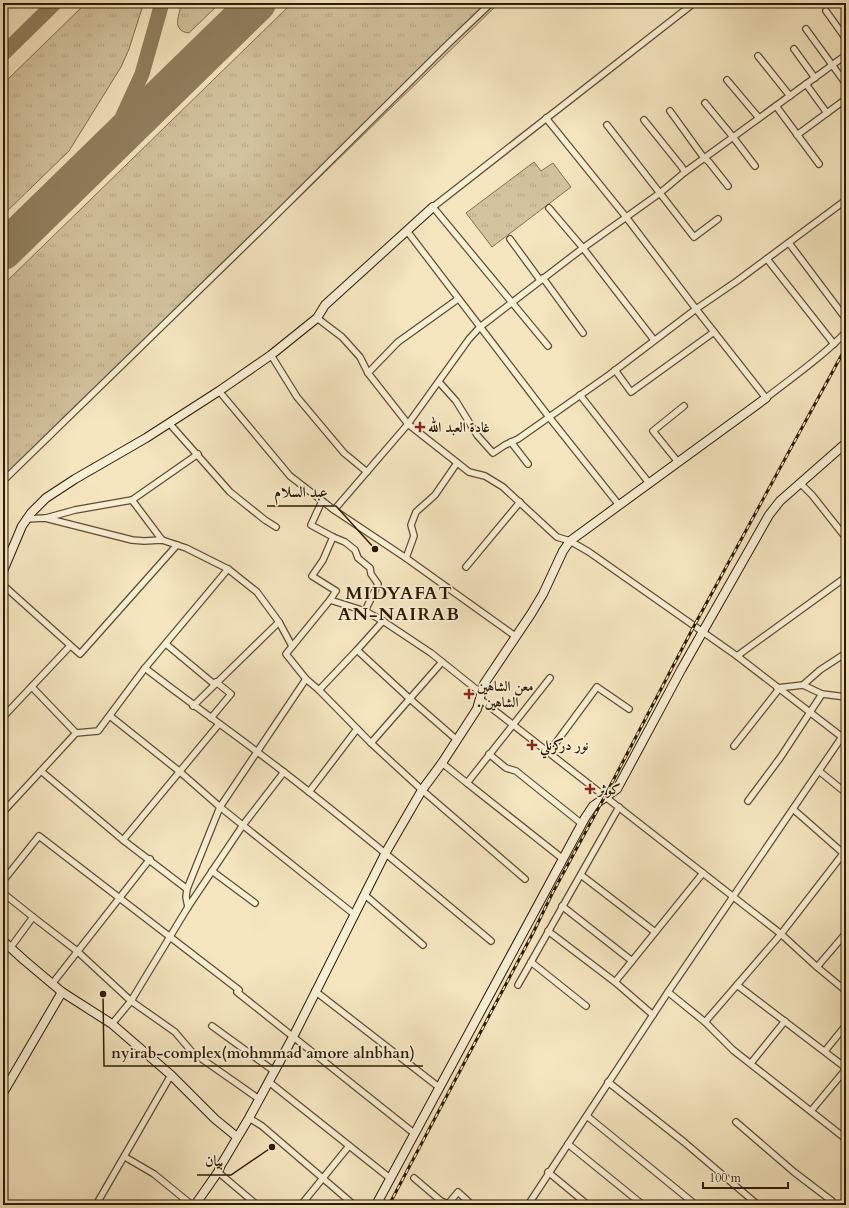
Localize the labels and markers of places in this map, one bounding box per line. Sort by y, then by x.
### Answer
place label: غادة العبد الله [428,416,490,437]
marker: غادة العبد الله [415,422,425,432]
callout: عبد السلام [267,479,336,506]
place label: معن الشاهين . الشاهين [477,677,534,712]
marker: معن الشاهين . الشاهين [464,689,474,699]
place label: نور دركزنلي [539,736,589,759]
marker: نور دركزنلي [527,740,537,750]
place label: كوثر [596,780,621,799]
marker: كوثر [585,784,595,794]
callout: nyirab-complex(mohmmad amore alnbhan) [104,1039,423,1066]
callout: بيان [197,1148,231,1175]

